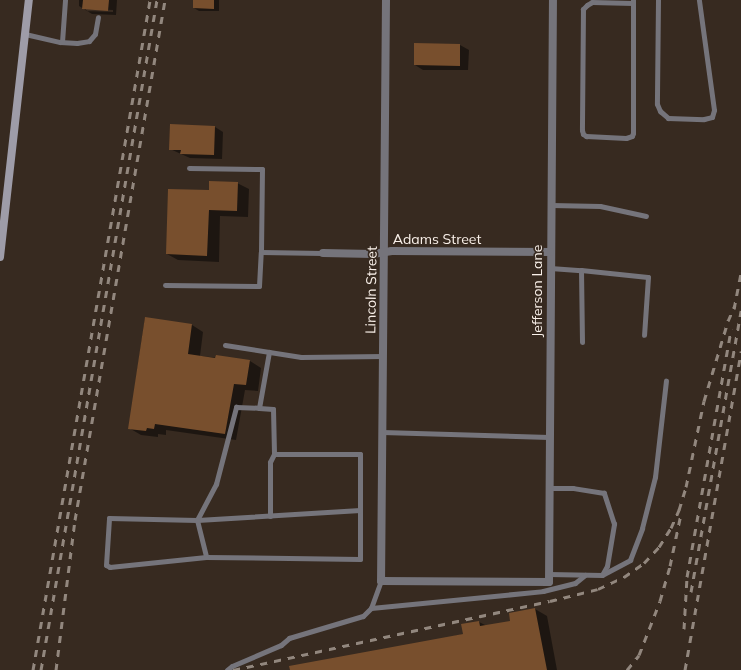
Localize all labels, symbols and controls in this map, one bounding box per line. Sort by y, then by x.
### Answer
street label: Adams Street [393,231,481,247]
street label: Jefferson Lane [529,245,545,337]
street label: Lincoln Street [362,246,380,334]

